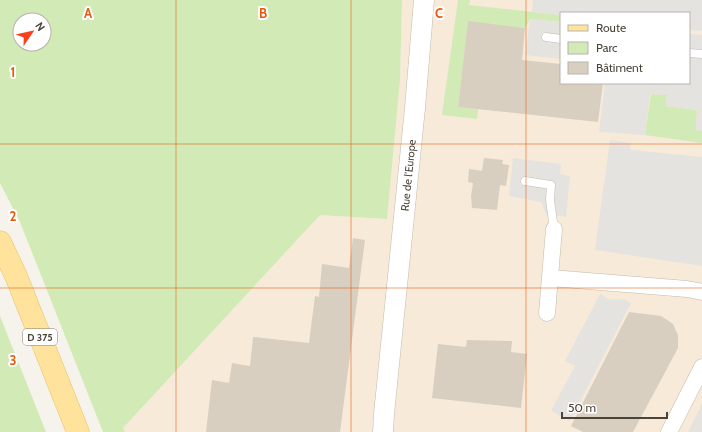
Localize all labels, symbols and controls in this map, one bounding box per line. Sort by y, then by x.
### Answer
text: A [84,5,93,21]
text: B [259,5,267,21]
text: C [435,5,443,21]
north arrow [12,12,52,52]
legend [560,12,690,84]
text: N [32,19,48,34]
text: Route [596,20,626,35]
text: Parc [596,40,618,55]
text: Bâtiment [596,60,643,75]
text: 1 [11,64,15,80]
street label: Rue de l'Europe [398,138,419,212]
text: 2 [10,208,17,224]
road number: D 375 [23,329,57,345]
text: 3 [9,352,17,368]
scale bar [562,394,667,420]
text: 50 m [568,400,596,415]

